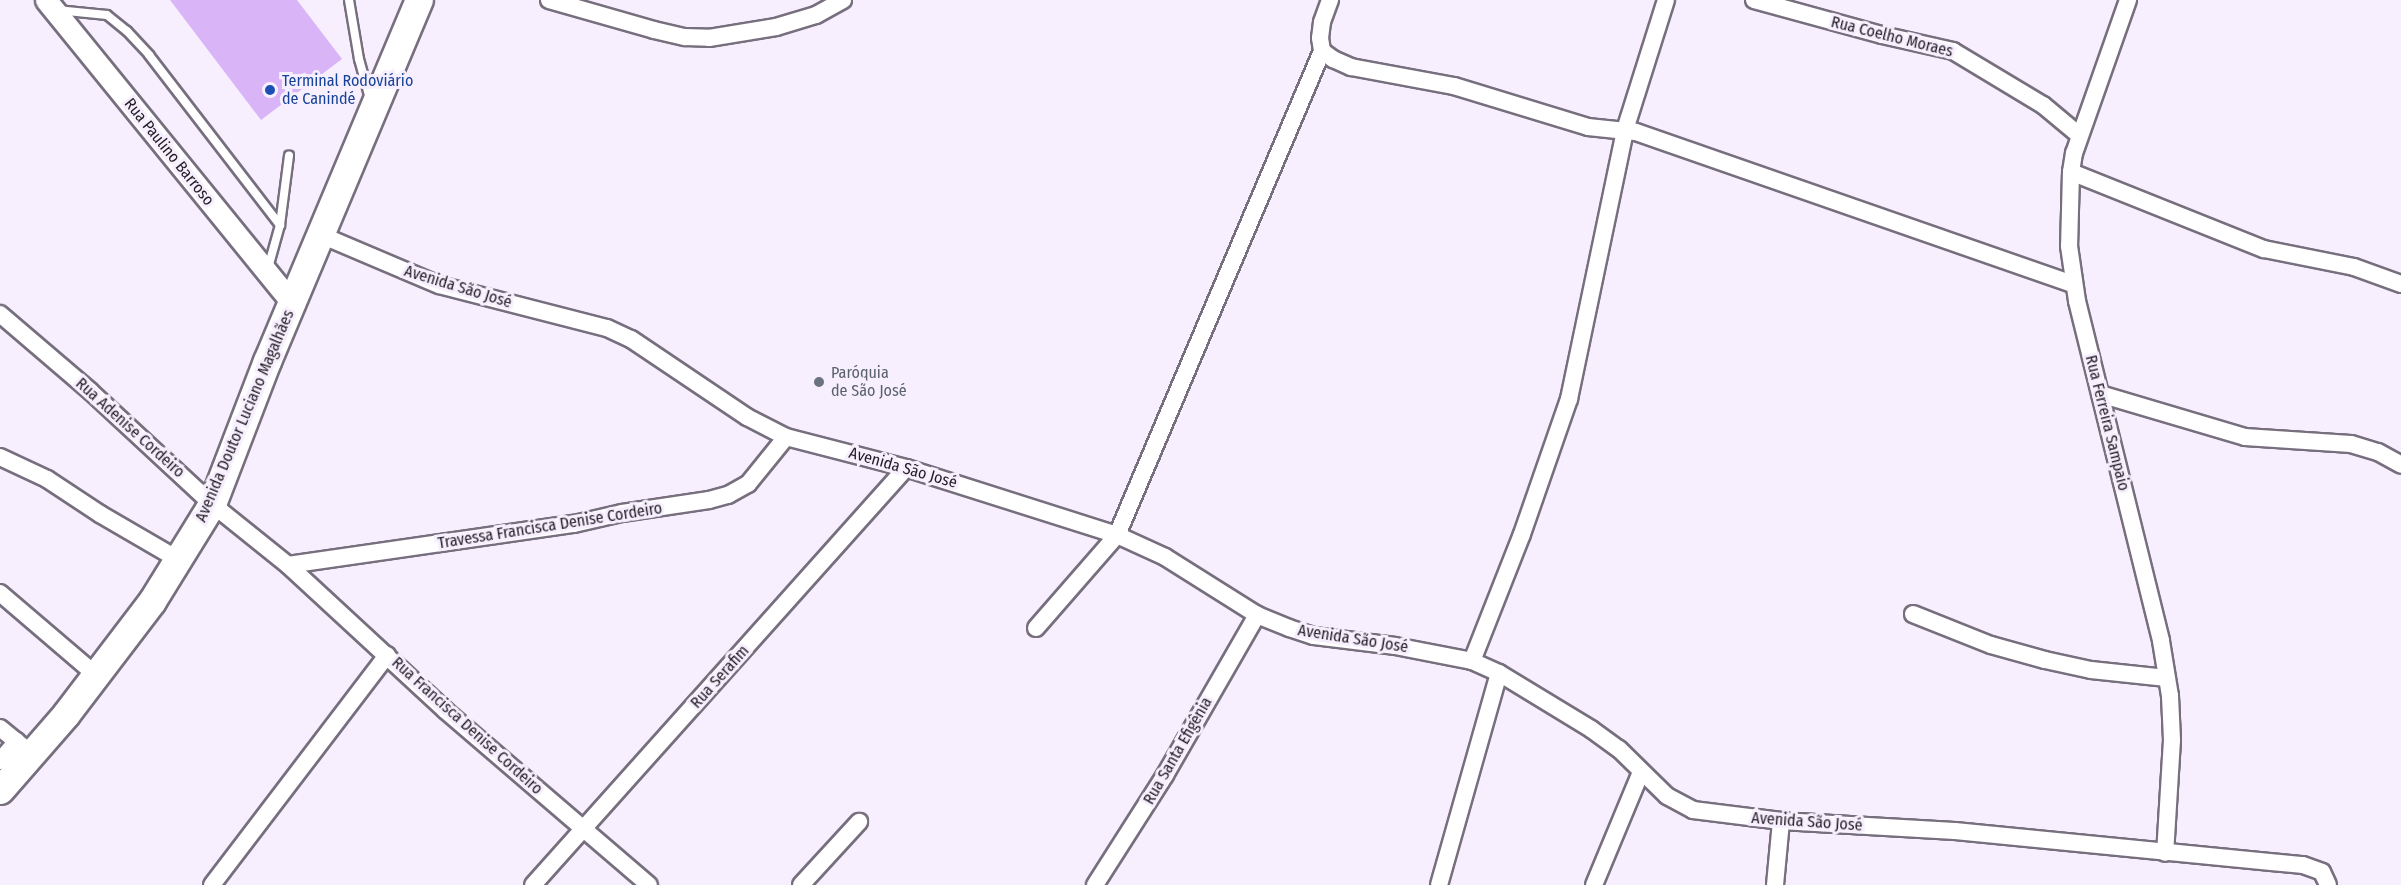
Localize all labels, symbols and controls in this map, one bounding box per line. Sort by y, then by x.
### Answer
street label: Rua Coelho Moraes [1829,13,1955,61]
place label: Terminal Rodoviário de Canindé [282,71,413,109]
marker: Terminal Rodoviário de Canindé [263,83,277,97]
street label: Rua Paulino Barroso [120,95,218,209]
street label: Avenida São José [402,262,514,312]
street label: Avenida Doutor Luciano Magalhães [192,307,298,525]
street label: Rua Ferreira Sampaio [2081,353,2133,493]
place label: Paróquia de São José [831,363,907,401]
street label: Rua Adenise Cordeiro [72,374,188,482]
marker: Paróquia de São José [812,375,826,389]
street label: Avenida São José [847,443,959,493]
street label: Travessa Francisca Denise Cordeiro [436,499,664,553]
street label: Avenida São José [1296,621,1410,657]
street label: Rua Serafim [687,642,753,712]
street label: Rua Francisca Denise Cordeiro [388,653,546,799]
street label: Rua Santa Efigênia [1140,694,1216,808]
street label: Avenida São José [1751,809,1863,835]

